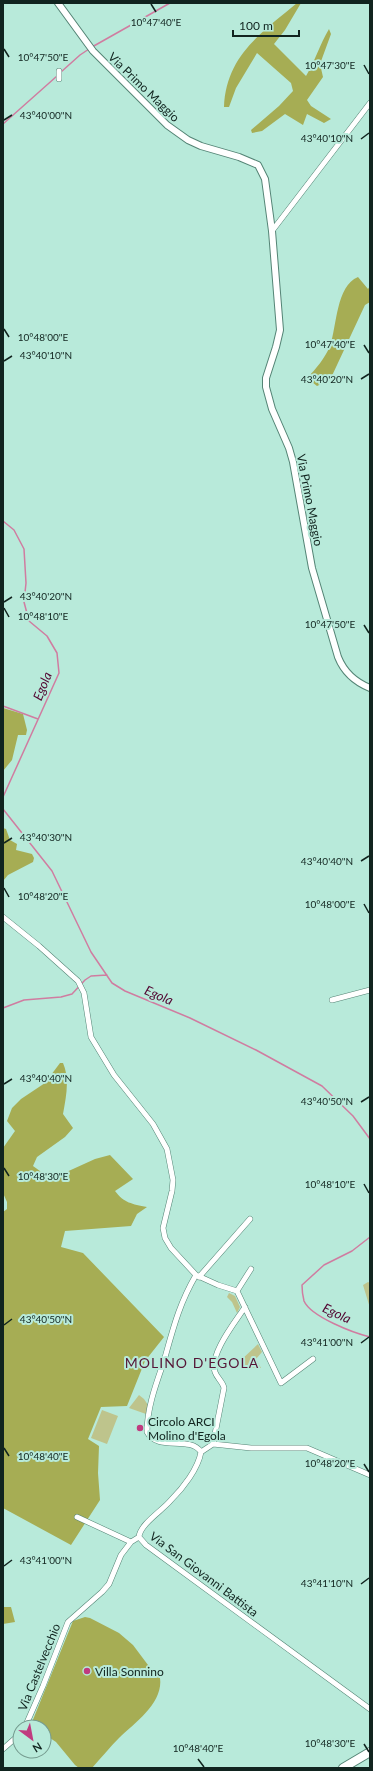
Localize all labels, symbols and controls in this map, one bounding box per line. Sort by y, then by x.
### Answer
scale bar [233,12,299,38]
text: 10°47'40"E [131,16,181,28]
text: 100 m [239,18,273,33]
street label: Via Primo Maggio [105,49,183,125]
text: 10°47'50"E [18,51,68,63]
text: 10°47'30"E [305,59,355,71]
text: 43°40'00"N [20,109,72,121]
text: 43°40'10"N [301,132,353,144]
text: 10°48'00"E [18,331,68,343]
text: 10°47'40"E [305,338,355,350]
text: 43°40'10"N [20,349,72,361]
text: 43°40'20"N [301,373,353,385]
street label: Via Primo Maggio [294,453,326,547]
text: 43°40'20"N [20,590,72,602]
text: 10°48'10"E [18,610,68,622]
text: 10°47'50"E [305,618,355,630]
water label: Egola [29,669,55,703]
text: 43°40'30"N [20,831,72,843]
text: 43°40'40"N [301,855,353,867]
text: 10°48'20"E [18,890,68,902]
text: 10°48'00"E [305,898,355,910]
water label: Egola [142,982,176,1008]
text: 43°40'40"N [20,1072,72,1084]
text: 43°40'50"N [301,1095,353,1107]
text: 10°48'30"E [18,1170,68,1182]
text: 10°48'10"E [305,1178,355,1190]
water label: Egola [320,1300,354,1327]
text: 43°40'50"N [20,1313,72,1325]
text: 43°41'00"N [301,1336,353,1348]
district label: MOLINO D'EGOLA [125,1354,259,1371]
place label: Circolo ARCI Molino d'Egola [148,1414,226,1443]
marker: Circolo ARCI Molino d'Egola [135,1423,145,1433]
text: 10°48'40"E [18,1450,68,1462]
text: 10°48'20"E [305,1457,355,1469]
street label: Via San Giovanni Battista [147,1528,261,1620]
text: 43°41'00"N [20,1554,72,1566]
text: 43°41'10"N [301,1577,353,1589]
street label: Via Castelvecchio [15,1621,63,1713]
place label: Villa Sonnino [95,1664,164,1679]
marker: Villa Sonnino [82,1666,92,1676]
north arrow [12,1719,52,1759]
text: 10°48'30"E [305,1737,355,1749]
text: N [31,1740,45,1756]
text: 10°48'40"E [173,1742,223,1754]

